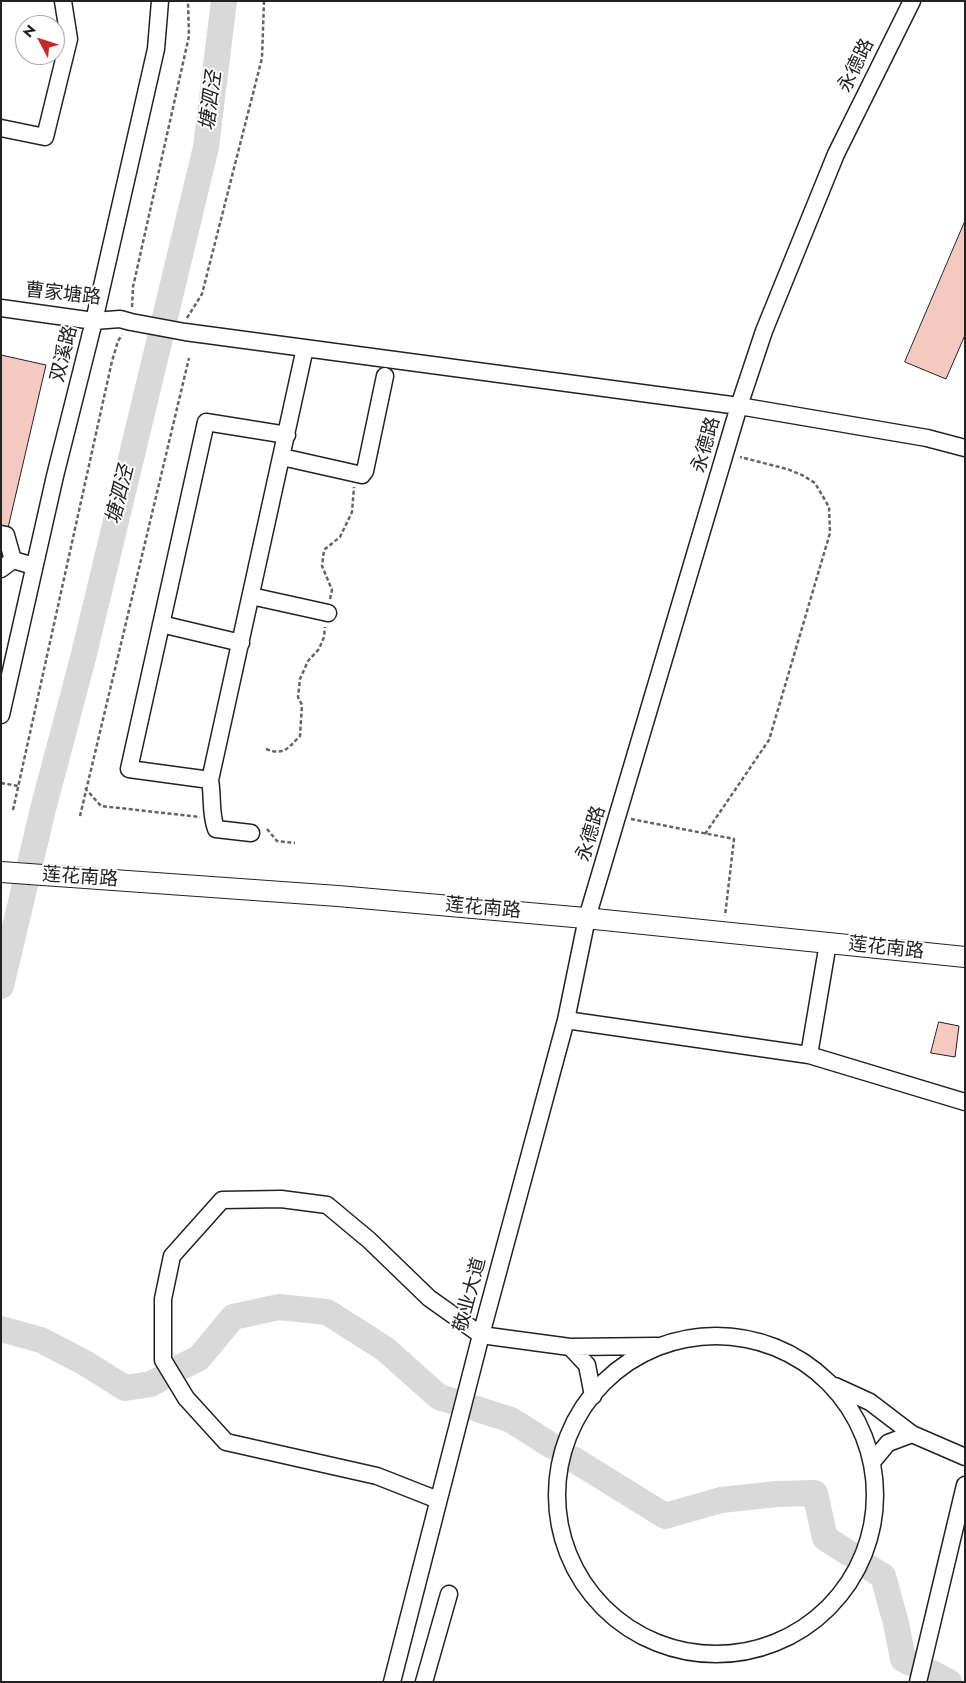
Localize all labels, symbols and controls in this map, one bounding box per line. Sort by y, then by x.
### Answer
north arrow [15,15,65,65]
text: N [18,20,41,42]
street label: 永德路 [834,35,880,97]
water label: 塘泗泾 [196,70,228,132]
street label: 曹家塘路 [24,280,102,310]
street label: 双溪路 [47,324,83,384]
street label: 永德路 [688,414,726,476]
water label: 塘泗泾 [102,463,140,527]
street label: 永德路 [573,803,611,865]
street label: 莲花南路 [41,864,119,892]
street label: 莲花南路 [444,894,522,924]
street label: 莲花南路 [847,934,925,964]
street label: 敬业大道 [450,1255,492,1335]

